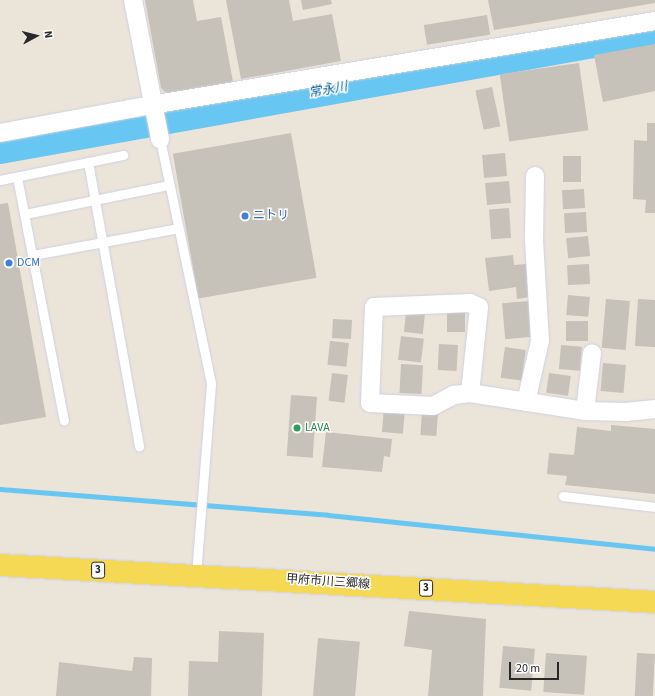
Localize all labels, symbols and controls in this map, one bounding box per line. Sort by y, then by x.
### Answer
north arrow [16,16,56,56]
text: N [41,30,56,39]
water label: 常永川 [307,79,349,101]
place label: ニトリ [253,209,289,223]
marker: ニトリ [240,211,250,221]
place label: DCM [17,256,40,270]
marker: DCM [4,258,14,268]
place label: LAVA [305,421,330,435]
marker: LAVA [292,423,302,433]
road number: 3 [91,561,105,579]
street label: 甲府市川三郷線 [286,572,370,592]
road number: 3 [419,579,433,597]
scale bar [511,654,561,680]
text: 20 m [516,660,540,677]

